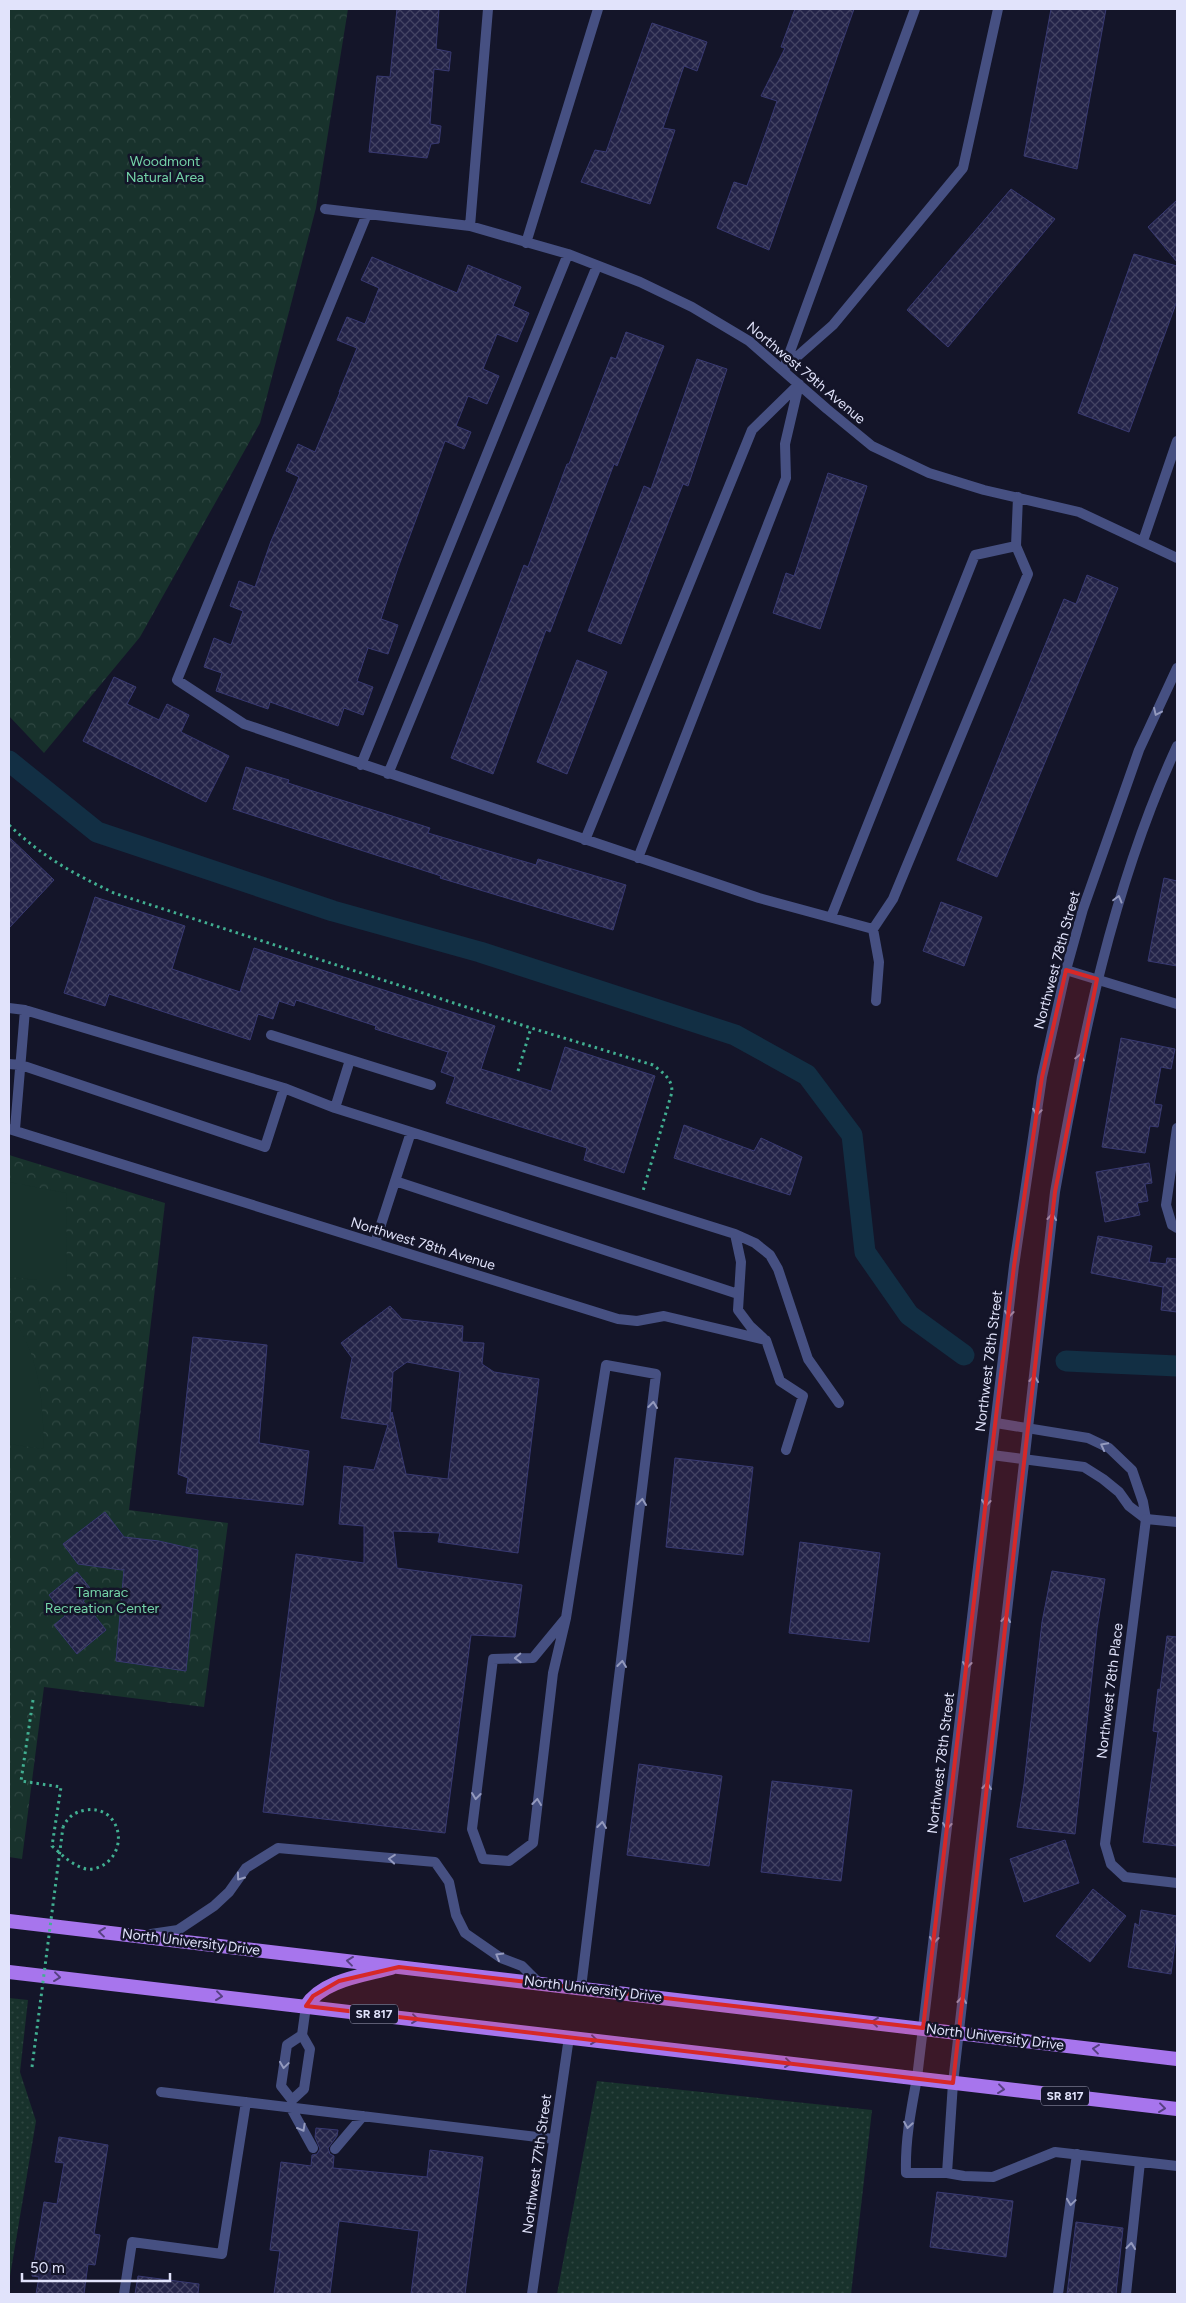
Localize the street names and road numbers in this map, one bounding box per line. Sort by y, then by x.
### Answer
street label: Northwest 79th Avenue [743,318,869,428]
street label: Northwest 78th Street [1030,889,1084,1031]
street label: Northwest 78th Avenue [349,1214,498,1274]
street label: Northwest 78th Street [972,1289,1006,1433]
street label: Northwest 78th Place [1093,1622,1127,1760]
street label: Northwest 78th Street [924,1691,958,1835]
street label: North University Drive [121,1925,261,1959]
street label: North University Drive [523,1972,663,2006]
road number: SR 817 [350,2005,398,2024]
street label: North University Drive [925,2020,1065,2054]
road number: SR 817 [1041,2086,1089,2106]
street label: Northwest 77th Street [519,2093,555,2235]

